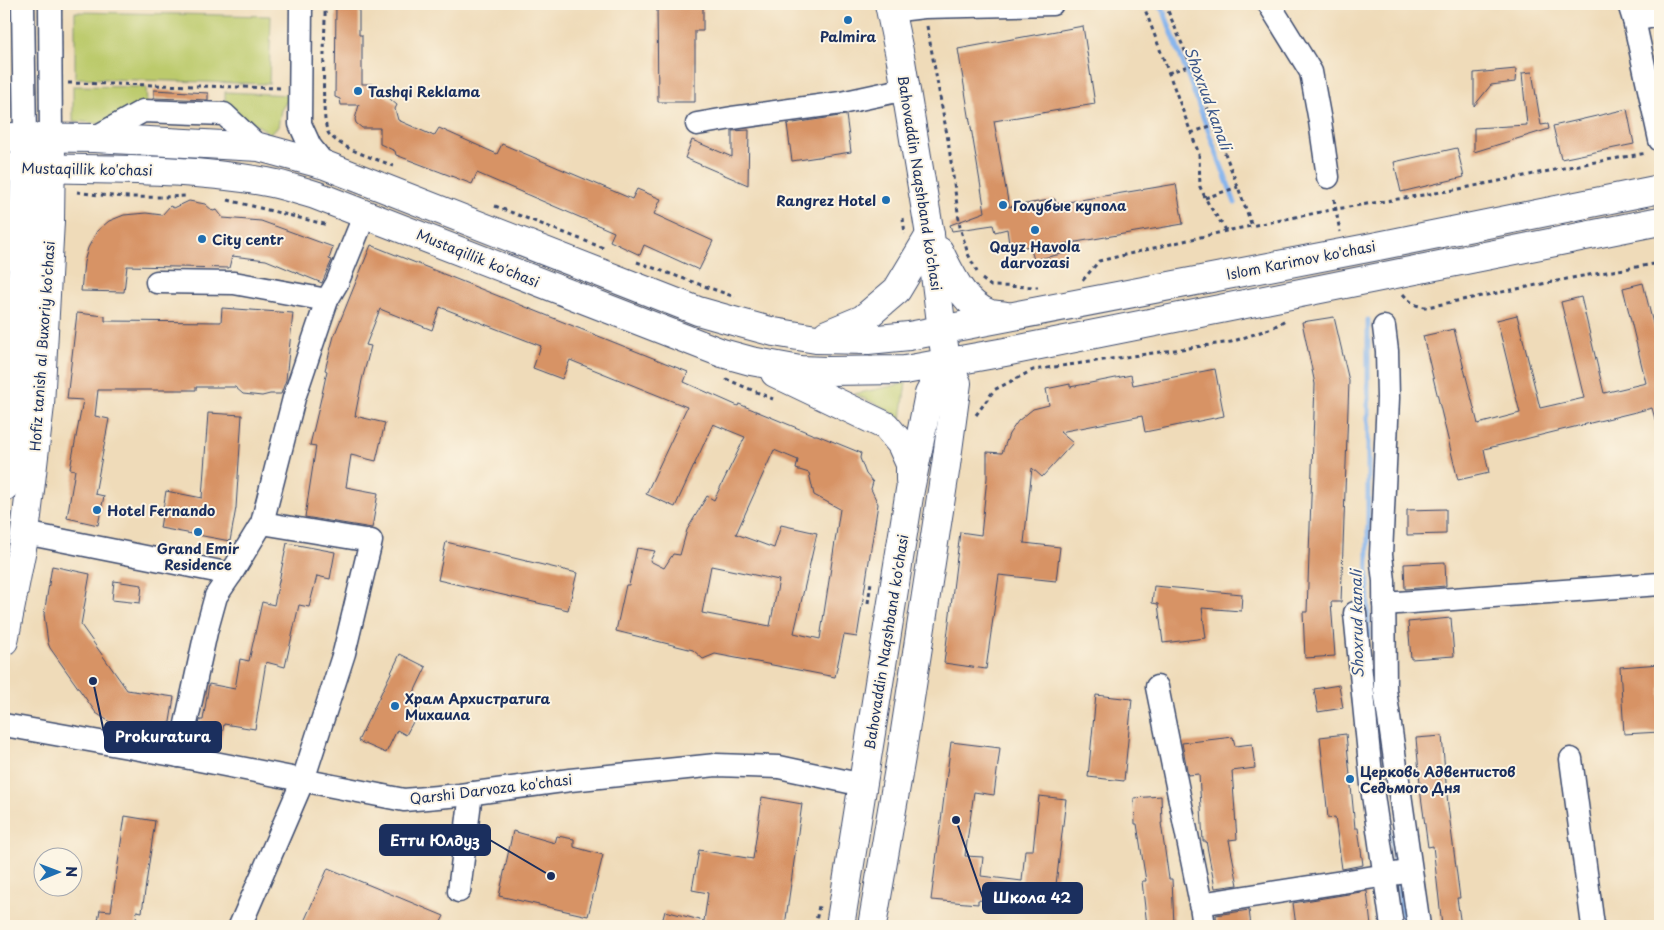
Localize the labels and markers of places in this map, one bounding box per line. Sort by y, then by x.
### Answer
marker: Palmira [842,14,854,26]
place label: Palmira [820,26,877,47]
place label: Tashqi Reklama [368,81,480,102]
marker: Tashqi Reklama [352,85,364,97]
place label: Rangrez Hotel [776,190,876,211]
marker: Rangrez Hotel [880,194,892,206]
place label: Голубые купола [1013,195,1127,216]
marker: Голубые купола [997,199,1009,211]
marker: Qayz Havola darvozasi [1029,224,1041,236]
place label: City centr [212,229,284,250]
marker: City centr [196,233,208,245]
place label: Qayz Havola darvozasi [990,236,1081,273]
place label: Hotel Fernando [107,500,215,521]
marker: Hotel Fernando [91,504,103,516]
marker: Grand Emir Residence [192,526,204,538]
place label: Grand Emir Residence [157,538,240,575]
place label: Храм Архистратига Михаила [405,688,551,725]
marker: Храм Архистратига Михаила [389,700,401,712]
callout: Prokuratura [105,722,221,752]
place label: Церковь Адвентистов Седьмого Дня [1360,761,1515,798]
marker: Церковь Адвентистов Седьмого Дня [1344,773,1356,785]
callout: Етти Юлдуз [380,825,490,855]
callout: Школа 42 [983,883,1082,913]

